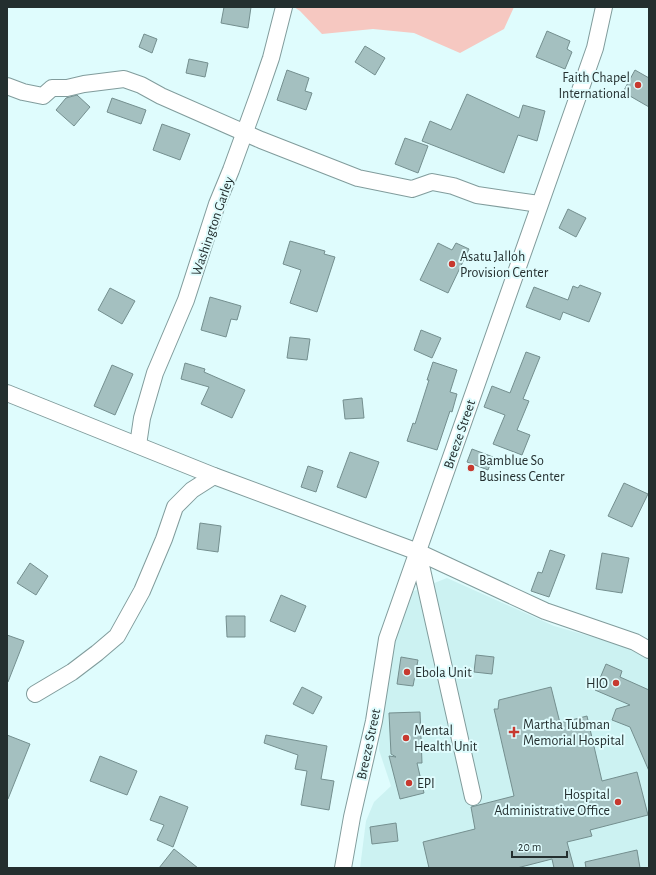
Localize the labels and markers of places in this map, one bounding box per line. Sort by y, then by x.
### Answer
place label: Faith Chapel International [558,71,630,101]
marker: Faith Chapel International [633,80,643,90]
place label: Asatu Jalloh Provision Center [460,250,549,280]
marker: Asatu Jalloh Provision Center [447,259,457,269]
place label: Bamblue So Business Center [479,454,565,484]
marker: Bamblue So Business Center [466,463,476,473]
place label: Ebola Unit [415,666,472,680]
marker: Ebola Unit [402,667,412,677]
place label: HIO [586,677,608,691]
marker: HIO [611,678,621,688]
place label: Martha Tubman Memorial Hospital [523,718,625,748]
place label: Mental Health Unit [414,724,478,754]
marker: Martha Tubman Memorial Hospital [508,726,520,738]
marker: Mental Health Unit [401,733,411,743]
place label: EPI [417,777,435,791]
marker: EPI [404,778,414,788]
place label: Hospital Administrative Office [494,788,610,818]
marker: Hospital Administrative Office [613,797,623,807]

